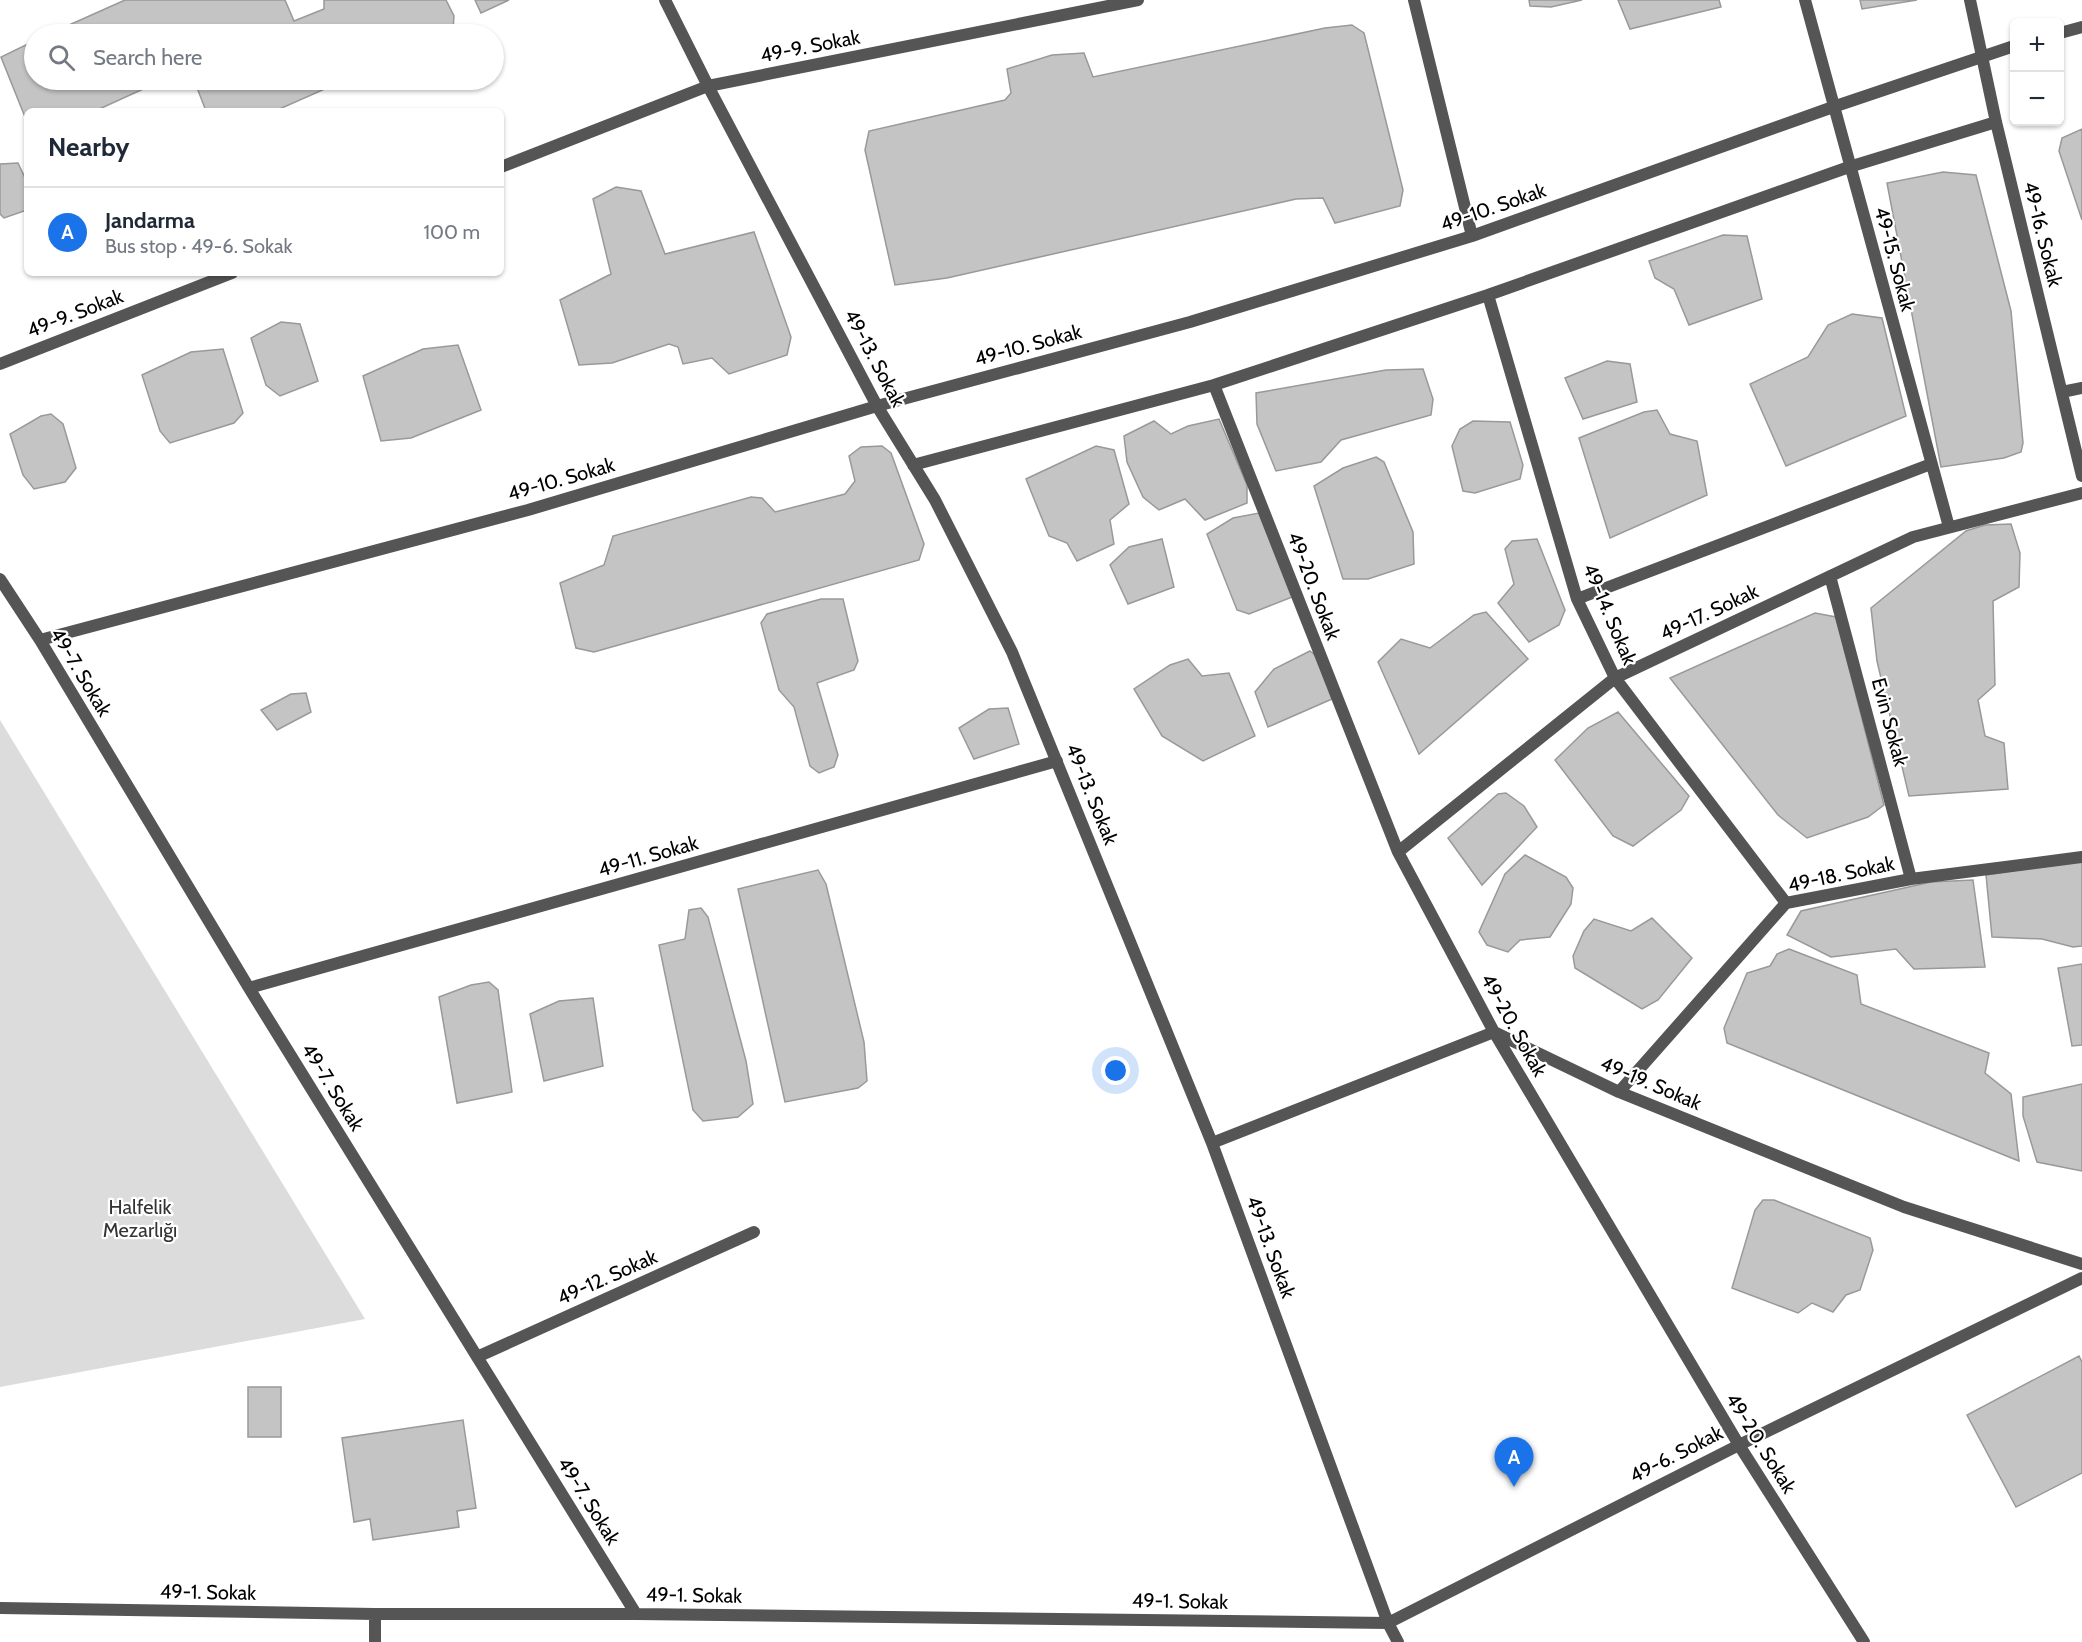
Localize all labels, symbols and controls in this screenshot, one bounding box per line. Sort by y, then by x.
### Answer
map controls [2010,18,2064,126]
button: + [2010,18,2064,72]
search box [24,24,504,90]
street label: 49-9. Sokak [758,25,862,67]
icon: search [45,41,78,74]
text: Search here [93,44,202,71]
button: − [2010,72,2064,126]
text: Nearby [48,131,129,163]
street label: 49-10. Sokak [1437,178,1549,236]
street label: 49-16. Sokak [2018,179,2068,289]
street label: 49-15. Sokak [1870,204,1920,314]
text: Jandarma [105,207,195,234]
text: A [61,220,74,244]
text: 100 m [424,220,480,244]
text: Bus stop · 49-6. Sokak [105,234,292,258]
street label: 49-9. Sokak [24,284,127,342]
street label: 49-13. Sokak [839,305,911,411]
street label: 49-10. Sokak [972,319,1084,371]
street label: 49-10. Sokak [505,452,617,506]
street label: 49-20. Sokak [1282,529,1346,644]
street label: 49-14. Sokak [1578,560,1642,668]
street label: 49-17. Sokak [1656,579,1762,645]
street label: 49-7. Sokak [45,623,117,721]
street label: Evin Sokak [1867,675,1913,769]
street label: 49-13. Sokak [1061,740,1123,848]
street label: 49-11. Sokak [595,830,701,882]
street label: 49-18. Sokak [1785,851,1897,897]
street label: 49-20. Sokak [1476,969,1552,1081]
street label: 49-7. Sokak [297,1039,369,1135]
street label: 49-19. Sokak [1597,1051,1705,1115]
your location [1101,1056,1130,1085]
street label: 49-13. Sokak [1241,1193,1301,1302]
park label: Halfelik Mezarlığı [103,1195,177,1242]
street label: 49-12. Sokak [553,1244,661,1310]
street label: 49-20. Sokak [1721,1388,1801,1498]
street label: 49-6. Sokak [1625,1420,1727,1488]
pin: A [1494,1438,1534,1487]
street label: 49-7. Sokak [553,1453,625,1549]
street label: 49-1. Sokak [160,1579,256,1605]
street label: 49-1. Sokak [646,1582,742,1608]
street label: 49-1. Sokak [1132,1588,1228,1614]

